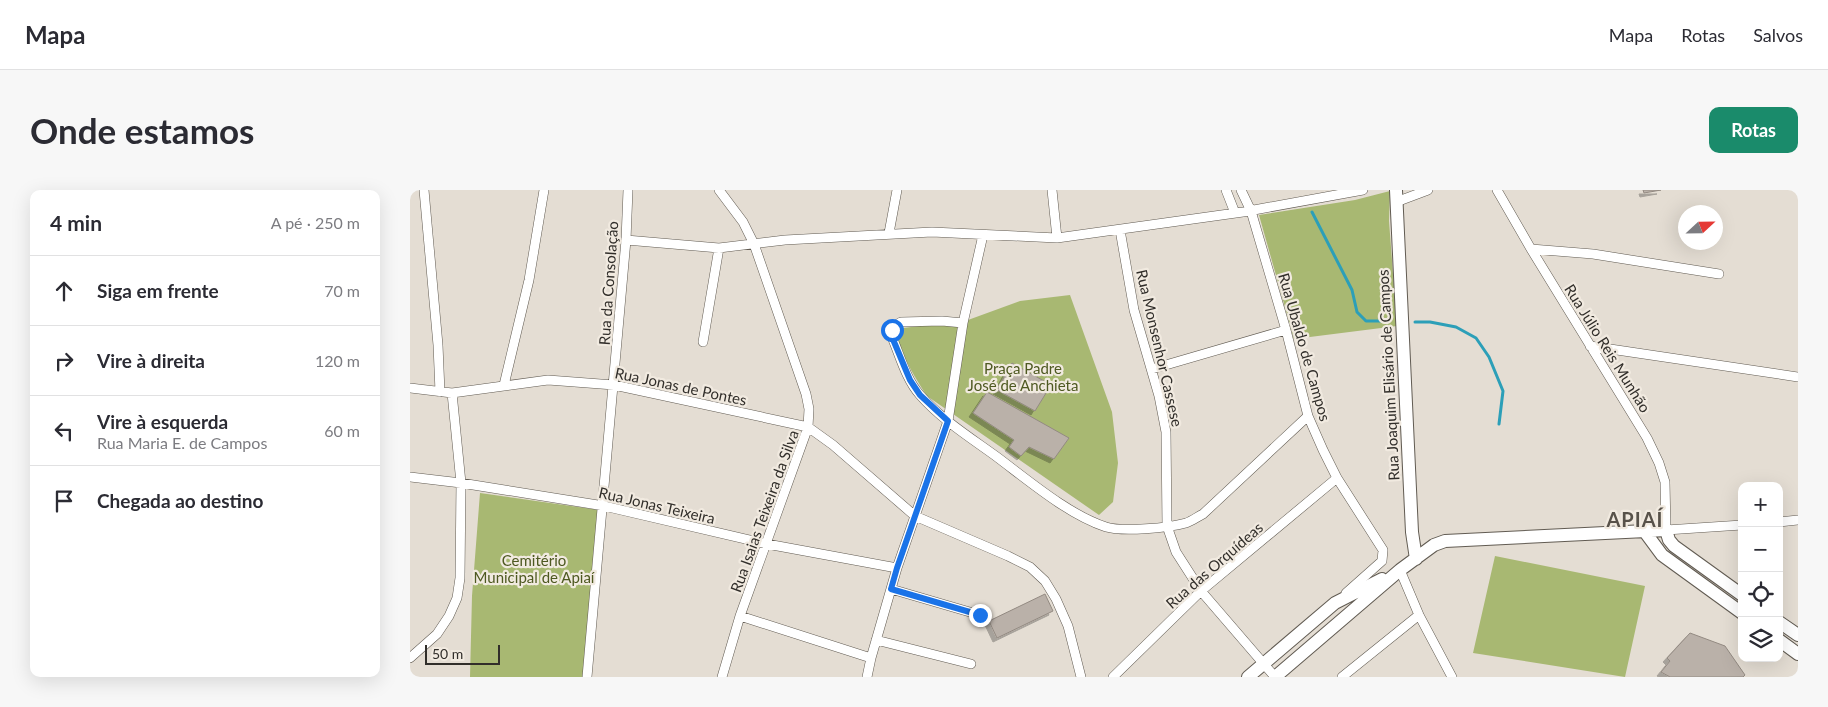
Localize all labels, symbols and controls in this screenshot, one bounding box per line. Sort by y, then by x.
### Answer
text: Mapa [25,20,85,49]
text: Mapa [1609,24,1653,46]
text: Rotas [1681,24,1725,46]
text: Salvos [1753,24,1803,46]
button: Rotas [1709,107,1798,153]
text: Onde estamos [30,109,254,151]
north arrow [1678,205,1723,250]
text: 4 min [50,210,102,235]
text: A pé · 250 m [271,213,360,232]
street label: Rua da Consolação [595,220,621,346]
street label: Rua Monsenhor Cassese [1133,268,1187,428]
street label: Rua Joaquim Elisário de Campos [1373,269,1403,481]
street label: Rua Ubaldo de Campos [1275,271,1335,423]
icon: ahead [50,277,78,305]
text: Siga em frente [97,279,219,302]
text: 70 m [324,281,360,300]
street label: Rua Júlio Reis Munhão [1561,281,1655,415]
route start [881,319,904,342]
icon: right [50,347,78,375]
text: Vire à direita [97,349,205,372]
text: 120 m [315,351,360,370]
park label: Praça Padre José de Anchieta [968,359,1078,394]
street label: Rua Jonas de Pontes [613,363,749,409]
text: Vire à esquerda [97,410,228,433]
icon: left [50,417,78,445]
text: 60 m [324,421,360,440]
street label: Rua Isaias Teixeira da Silva [726,427,802,595]
text: Rua Maria E. de Campos [97,433,267,452]
map controls [1738,482,1783,662]
button: + [1738,482,1783,527]
street label: Rua Jonas Teixeira [597,483,717,527]
icon: arrive [50,487,78,515]
text: Chegada ao destino [97,489,263,512]
district label: APIAÍ [1605,507,1665,531]
street label: Rua das Orquídeas [1162,518,1266,612]
button: − [1738,527,1783,572]
park label: Cemitério Municipal de Apiaí [474,551,596,586]
button: locate [1738,572,1783,617]
route end [969,604,992,627]
button: layers [1738,617,1783,662]
scale bar [425,642,500,665]
text: 50 m [432,645,463,662]

